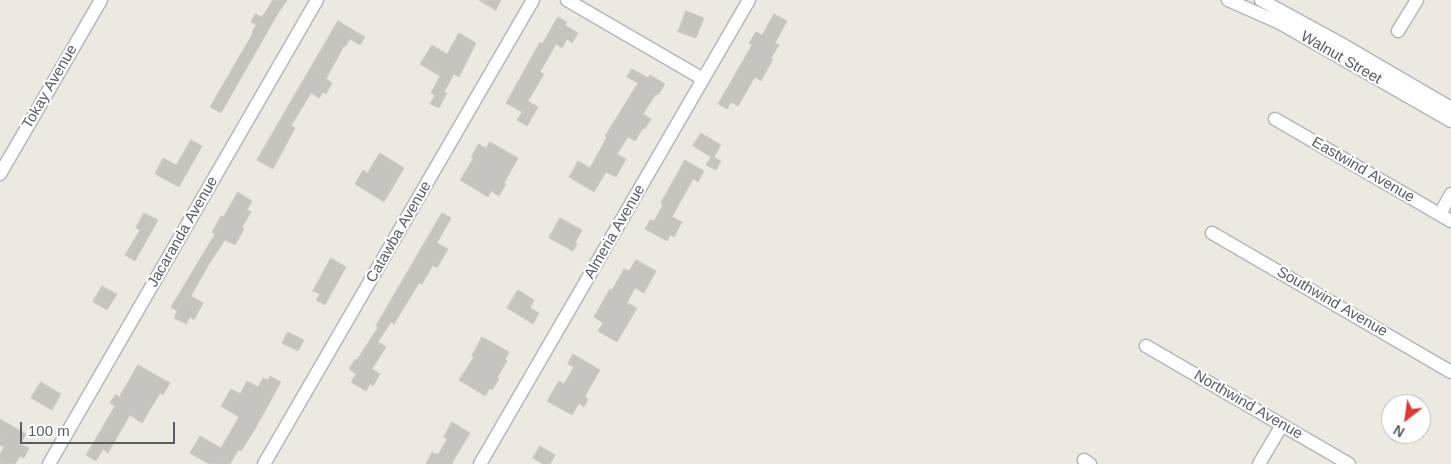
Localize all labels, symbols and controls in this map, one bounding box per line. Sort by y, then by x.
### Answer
street label: Walnut Street [1297,28,1385,88]
street label: Tokay Avenue [19,42,81,132]
street label: Eastwind Avenue [1308,133,1418,207]
street label: Jacaranda Avenue [144,173,222,291]
street label: Catawba Avenue [363,178,435,286]
street label: Almeria Avenue [581,182,649,282]
street label: Southwind Avenue [1273,263,1391,341]
street label: Northwind Avenue [1191,367,1305,443]
north arrow [1381,394,1431,444]
scale bar [22,412,178,444]
text: 100 m [28,422,70,439]
text: N [1391,422,1407,441]

